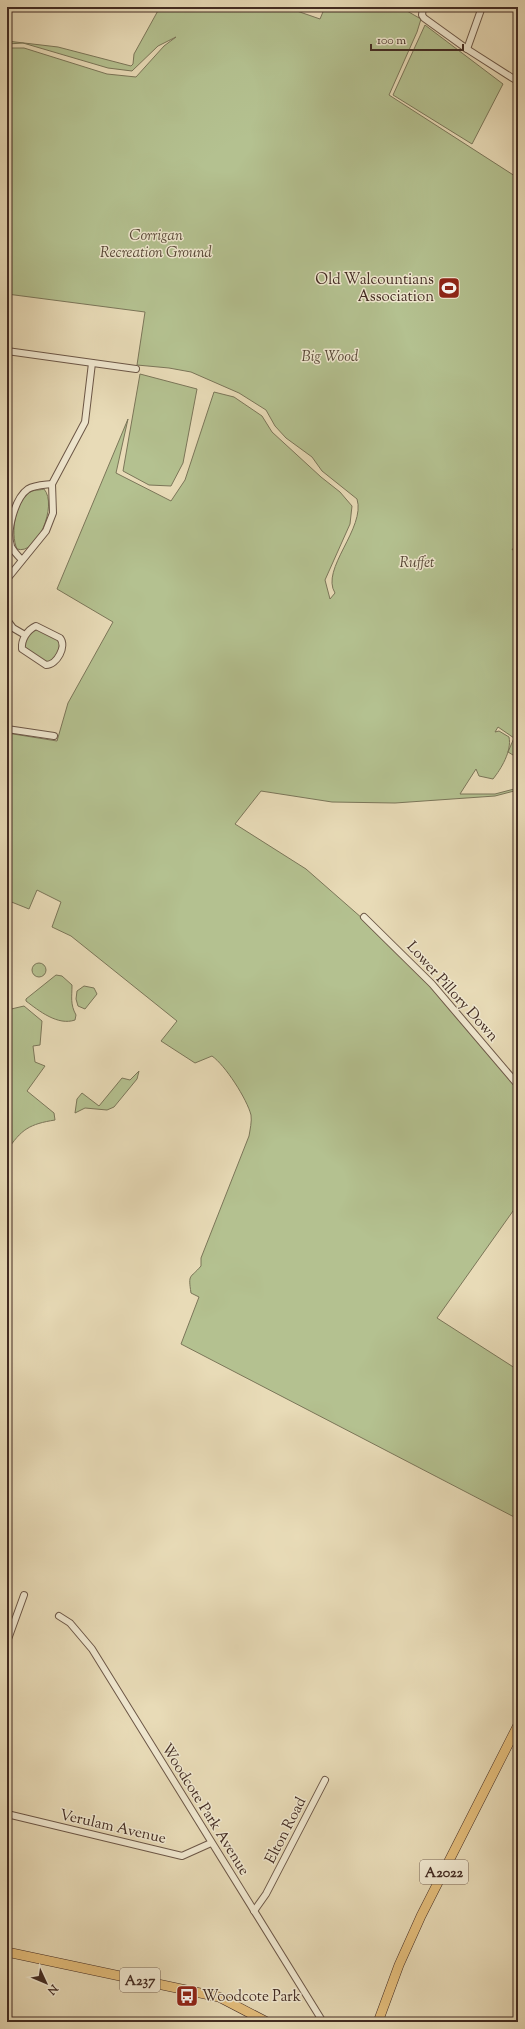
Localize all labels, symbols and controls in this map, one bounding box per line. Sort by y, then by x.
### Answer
scale bar [371,26,463,52]
text: 100 m [377,32,406,50]
park label: Corrigan Recreation Ground [100,226,212,264]
place label: Old Walcountians Association [315,270,434,308]
sports icon: Old Walcountians Association [436,275,462,301]
park label: Big Wood [302,347,359,368]
park label: Ruffet [399,553,435,574]
street label: Lower Pillory Down [401,937,503,1047]
street label: Woodcote Park Avenue [156,1740,254,1880]
street label: Elton Road [261,1793,312,1868]
street label: Verulam Avenue [57,1805,168,1850]
road number: A2022 [420,1860,468,1884]
north arrow [26,1963,66,2003]
road number: A237 [120,1968,160,1992]
text: N [44,1980,62,1998]
bus stop icon: Woodcote Park [174,1983,200,2009]
place label: Woodcote Park [202,1987,301,2008]

